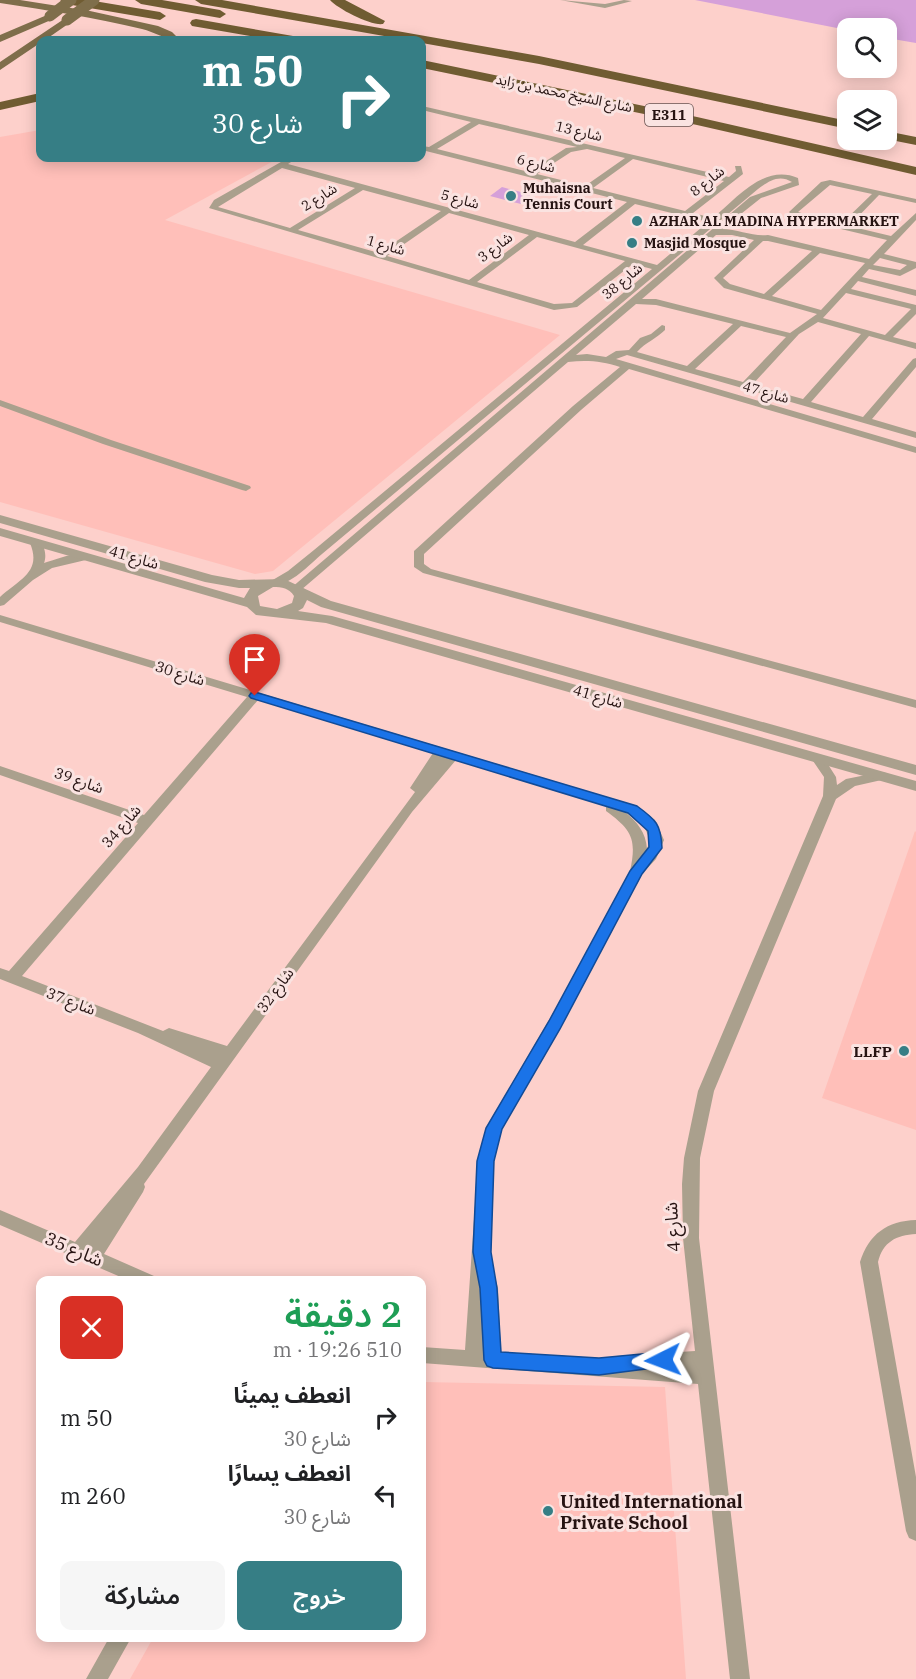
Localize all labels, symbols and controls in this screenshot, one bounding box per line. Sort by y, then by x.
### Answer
map controls [837,18,897,150]
button: search [837,18,897,78]
text: 50 m [202,43,303,98]
icon: right [324,60,402,138]
street label: شارع الشيخ محمد بن زايد [494,70,634,118]
button: layers [837,90,897,150]
road number: E311 [645,104,693,126]
text: شارع 30 [212,105,303,140]
street label: شارع 13 [553,117,604,147]
street label: شارع 6 [514,150,557,178]
street label: شارع 8 [686,162,729,202]
street label: شارع 2 [298,179,341,217]
place label: Muhaisna Tennis Court [523,179,613,213]
street label: شارع 5 [438,185,481,215]
marker: Muhaisna Tennis Court [504,189,518,203]
place label: AZHAR AL MADINA HYPERMARKET [649,212,899,230]
marker: AZHAR AL MADINA HYPERMARKET [630,214,644,228]
street label: شارع 3 [474,228,517,268]
street label: شارع 1 [364,231,407,261]
place label: Masjid Mosque [644,234,747,252]
marker: Masjid Mosque [625,236,639,250]
street label: شارع 38 [598,259,647,305]
street label: شارع 47 [740,377,791,409]
street label: شارع 41 [106,541,161,576]
pin [229,634,280,696]
icon: arrive [238,643,271,676]
street label: شارع 30 [152,656,207,692]
street label: شارع 41 [570,680,625,715]
street label: شارع 39 [51,763,106,800]
street label: شارع 34 [97,800,147,853]
street label: شارع 32 [252,964,300,1018]
street label: شارع 37 [43,983,98,1022]
place label: LLFP [854,1042,892,1061]
marker: LLFP [897,1044,911,1058]
street label: شارع 4 [659,1201,688,1253]
street label: شارع 35 [40,1227,107,1274]
text: 2 دقيقة [285,1290,402,1337]
button: close [60,1296,123,1359]
position arrow [631,1328,695,1392]
text: 510 m · 19:26 [273,1336,402,1363]
text: انعطف يمينًا [233,1380,351,1409]
icon: right [369,1401,402,1434]
text: 50 m [60,1403,112,1432]
text: شارع 30 [283,1425,351,1452]
text: انعطف يسارًا [228,1458,351,1487]
icon: left [369,1479,402,1512]
text: 260 m [60,1481,126,1510]
place label: United International Private School [560,1490,743,1534]
text: شارع 30 [283,1503,351,1530]
marker: United International Private School [541,1504,555,1518]
button: مشاركة [60,1561,225,1630]
button: خروج [237,1561,402,1630]

